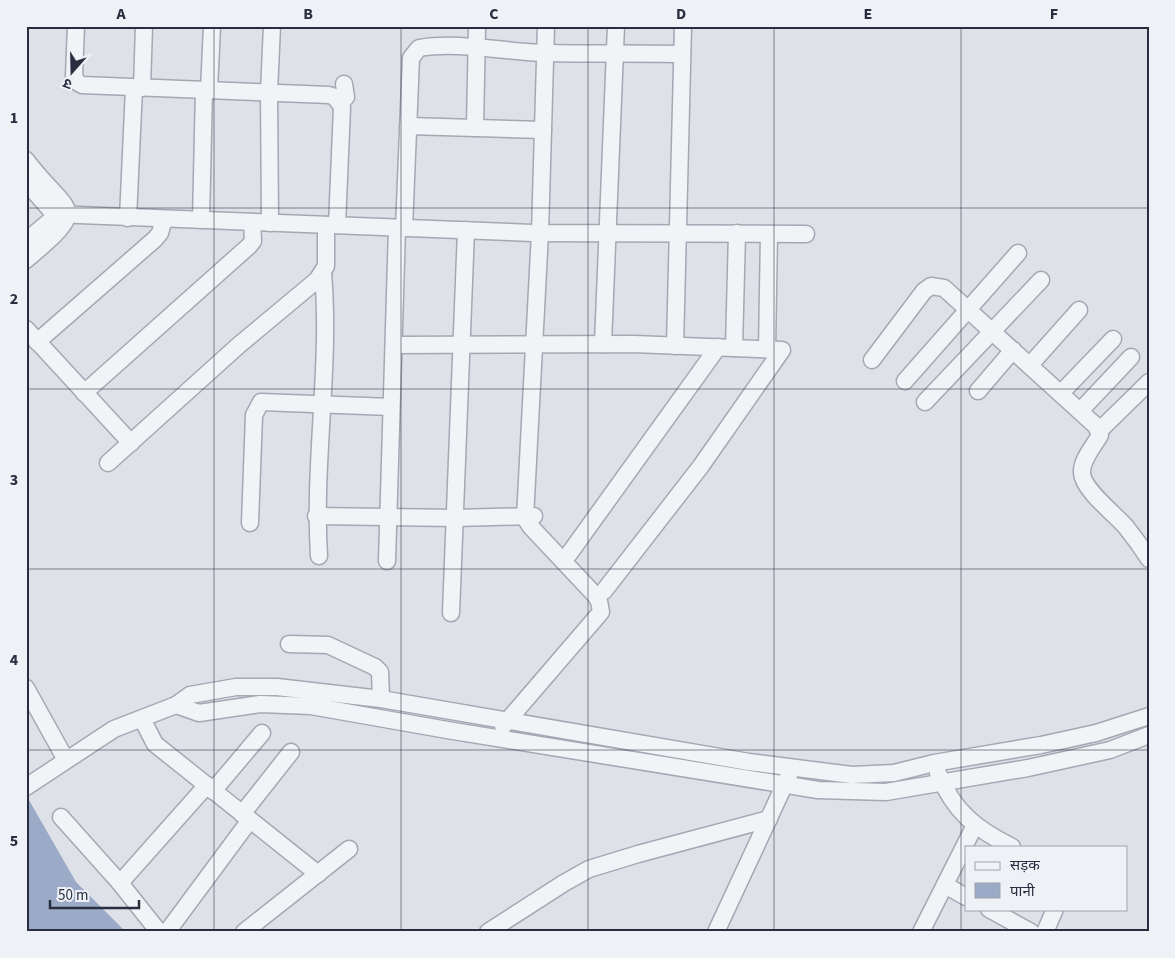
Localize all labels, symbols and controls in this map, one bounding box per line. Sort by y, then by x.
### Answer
text: A [115,3,126,25]
text: B [303,3,313,25]
text: C [489,3,499,25]
text: D [676,3,686,25]
text: E [864,3,872,25]
text: F [1050,3,1058,25]
north arrow [48,48,98,98]
text: उ [60,72,75,94]
text: 1 [10,107,18,129]
text: 2 [10,288,18,310]
text: 3 [10,469,18,491]
text: 4 [10,649,19,671]
text: 5 [10,830,18,852]
legend [965,846,1128,910]
text: सड़क [1010,855,1040,876]
scale bar [50,878,139,910]
text: पानी [1010,881,1036,902]
text: 50 m [58,885,88,906]

